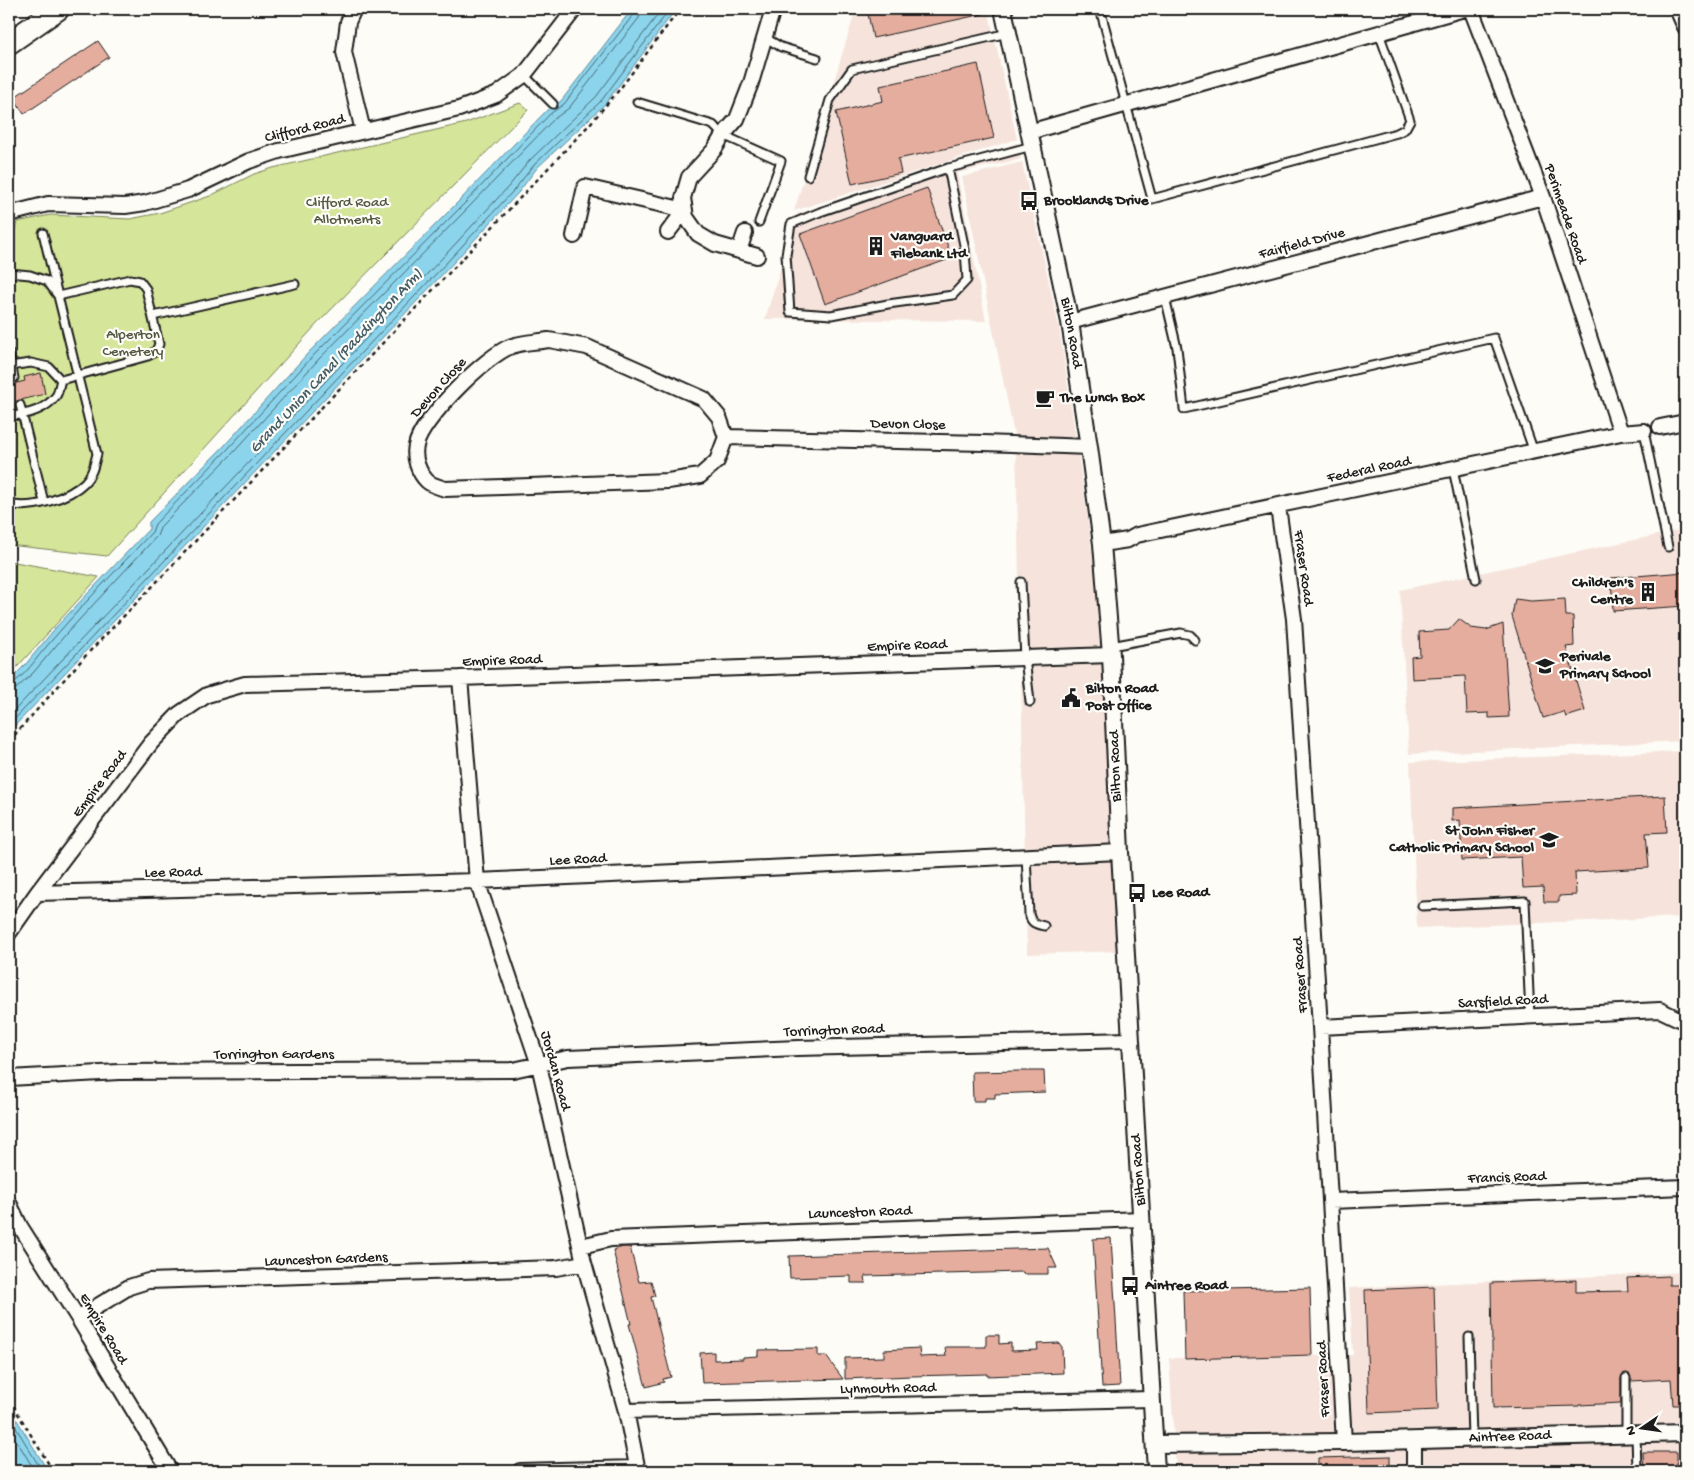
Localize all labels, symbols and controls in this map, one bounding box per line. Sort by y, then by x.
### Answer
street label: Clifford Road [263,110,348,148]
street label: Perimeade Road [1539,161,1591,267]
bus stop icon: Brooklands Drive [1018,190,1040,212]
place label: Brooklands Drive [1043,192,1150,210]
park label: Clifford Road Allotments [306,194,389,229]
street label: Fairfield Drive [1256,224,1347,264]
place label: Vanguard Filebank Ltd [890,228,969,263]
building icon: Vanguard Filebank Ltd [865,235,887,257]
water label: Grand Union Canal (Paddington Arm) [246,266,428,458]
street label: Bilton Road [1056,295,1086,371]
park label: Alperton Cemetery [103,326,164,361]
street label: Devon Close [407,354,471,423]
cafe icon: The Lunch Box [1034,387,1056,409]
place label: The Lunch Box [1059,389,1145,407]
street label: Devon Close [869,415,946,435]
street label: Federal Road [1324,452,1414,488]
street label: Fraser Road [1289,528,1317,608]
place label: Children's Centre [1571,574,1634,609]
building icon: Children's Centre [1637,581,1659,603]
street label: Empire Road [867,636,948,656]
place label: Perivale Primary School [1559,648,1652,683]
street label: Empire Road [462,651,543,671]
school or university icon: Perivale Primary School [1534,655,1556,677]
place label: Bilton Road Post Office [1085,680,1160,715]
public building icon: Bilton Road Post Office [1060,687,1082,709]
street label: Bilton Road [1106,729,1126,803]
street label: Empire Road [69,746,132,821]
place label: St John Fisher Catholic Primary School [1388,822,1536,857]
school or university icon: St John Fisher Catholic Primary School [1538,829,1560,851]
street label: Lee Road [549,849,608,870]
street label: Lee Road [144,863,203,882]
bus stop icon: Lee Road [1126,882,1148,904]
place label: Lee Road [1152,884,1212,902]
street label: Fraser Road [1289,935,1313,1015]
street label: Sarsfield Road [1458,991,1550,1013]
street label: Torrington Road [782,1020,886,1042]
street label: Jordan Road [536,1029,575,1114]
street label: Torrington Gardens [213,1046,334,1064]
street label: Bilton Road [1127,1132,1151,1207]
street label: Francis Road [1466,1168,1548,1188]
street label: Launceston Road [808,1202,913,1224]
street label: Launceston Gardens [264,1249,388,1271]
bus stop icon: Aintree Road [1119,1275,1141,1297]
place label: Aintree Road [1144,1277,1230,1295]
street label: Empire Road [75,1290,132,1369]
street label: Fraser Road [1313,1339,1335,1419]
street label: Lynmouth Road [840,1379,937,1399]
north arrow [1616,1402,1666,1452]
text: N [1622,1424,1641,1437]
street label: Aintree Road [1468,1427,1553,1447]

